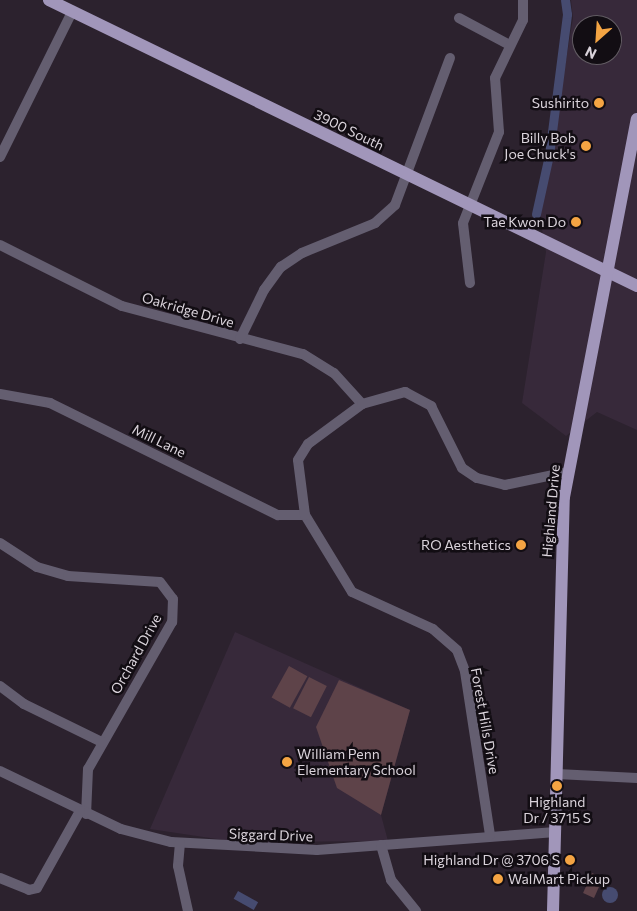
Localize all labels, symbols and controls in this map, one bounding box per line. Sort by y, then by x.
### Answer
north arrow [572,15,622,65]
text: N [582,43,599,63]
place label: Sushirito [532,95,589,111]
marker: Sushirito [593,97,605,109]
street label: 3900 South [311,106,387,154]
place label: Billy Bob Joe Chuck's [504,130,576,162]
marker: Billy Bob Joe Chuck's [580,140,592,152]
place label: Tae Kwon Do [483,214,566,230]
marker: Tae Kwon Do [570,216,582,228]
street label: Oakridge Drive [140,289,236,331]
street label: Mill Lane [129,421,189,461]
street label: Highland Drive [539,464,563,558]
place label: RO Aesthetics [421,537,511,553]
marker: RO Aesthetics [515,539,527,551]
street label: Orchard Drive [107,611,165,697]
street label: Forest Hills Drive [467,667,503,775]
place label: William Penn Elementary School [297,746,416,779]
marker: William Penn Elementary School [281,756,293,768]
marker: Highland Dr / 3715 S [551,780,563,792]
place label: Highland Dr / 3715 S [523,794,591,826]
street label: Siggard Drive [229,825,313,845]
place label: Highland Dr @ 3706 S [423,852,560,868]
marker: Highland Dr @ 3706 S [564,854,576,866]
place label: WalMart Pickup [508,871,610,887]
marker: WalMart Pickup [492,873,504,885]

